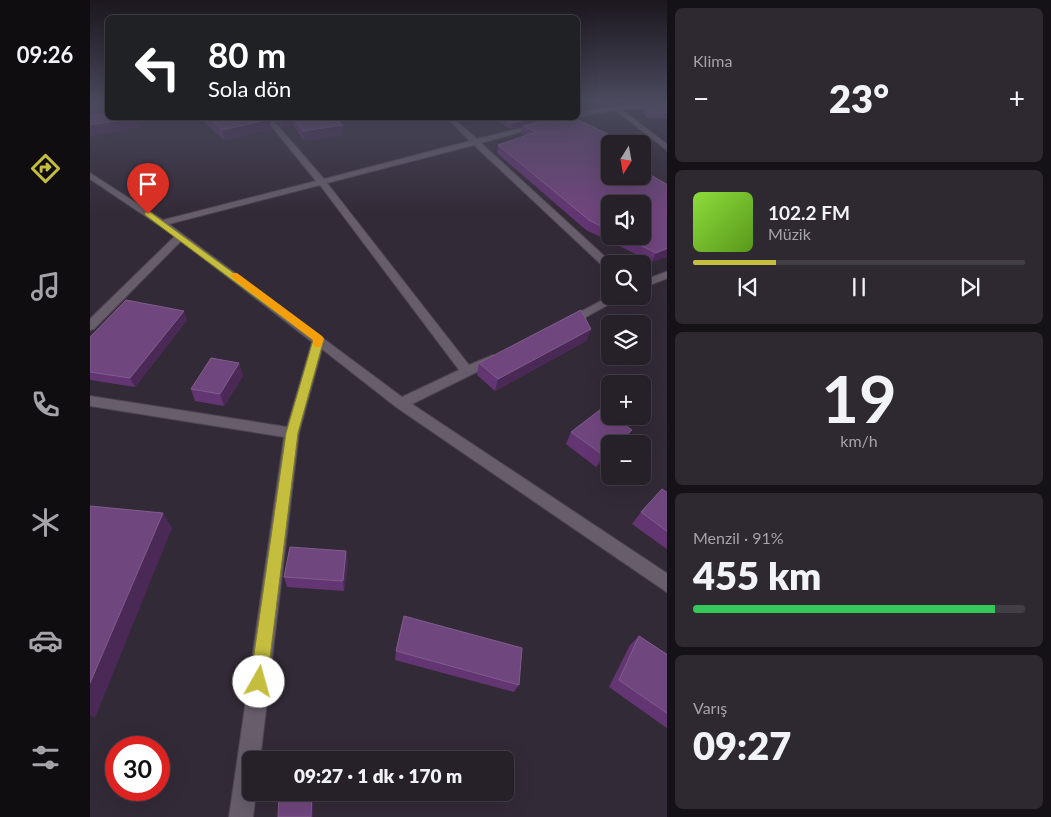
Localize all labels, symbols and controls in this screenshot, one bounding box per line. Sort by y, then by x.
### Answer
text: 80 m [208,33,286,75]
icon: left [125,35,190,100]
text: 09:26 [17,41,73,68]
text: Klima [693,51,732,70]
text: Sola dön [208,75,291,102]
text: 23° [829,75,889,121]
text: − [693,81,709,115]
text: + [1009,81,1025,115]
north arrow [601,135,651,185]
map controls [601,135,651,485]
icon: directions [28,151,63,186]
pin [127,163,169,214]
icon: arrive [134,170,162,198]
button: sound [601,195,651,245]
text: 102.2 FM [768,201,850,224]
text: Müzik [768,224,811,243]
button: search [601,255,651,305]
icon: music [28,269,63,304]
icon: previous [734,273,762,301]
icon: pause [845,273,873,301]
icon: next [956,273,984,301]
button: layers [601,315,651,365]
text: 19 [821,359,897,437]
button: + [601,375,651,425]
icon: phone [28,387,63,422]
text: km/h [840,431,878,450]
button: − [601,435,651,485]
icon: climate [28,505,63,540]
text: Menzil · 91% [693,528,784,547]
text: 455 km [693,552,821,598]
icon: car [28,623,63,658]
position arrow [232,655,284,707]
text: Varış [693,698,727,717]
text: 09:27 [693,722,791,768]
speed limit sign: 30 [105,736,170,801]
icon: filters [28,740,63,775]
text: 09:27 · 1 dk · 170 m [294,764,462,787]

